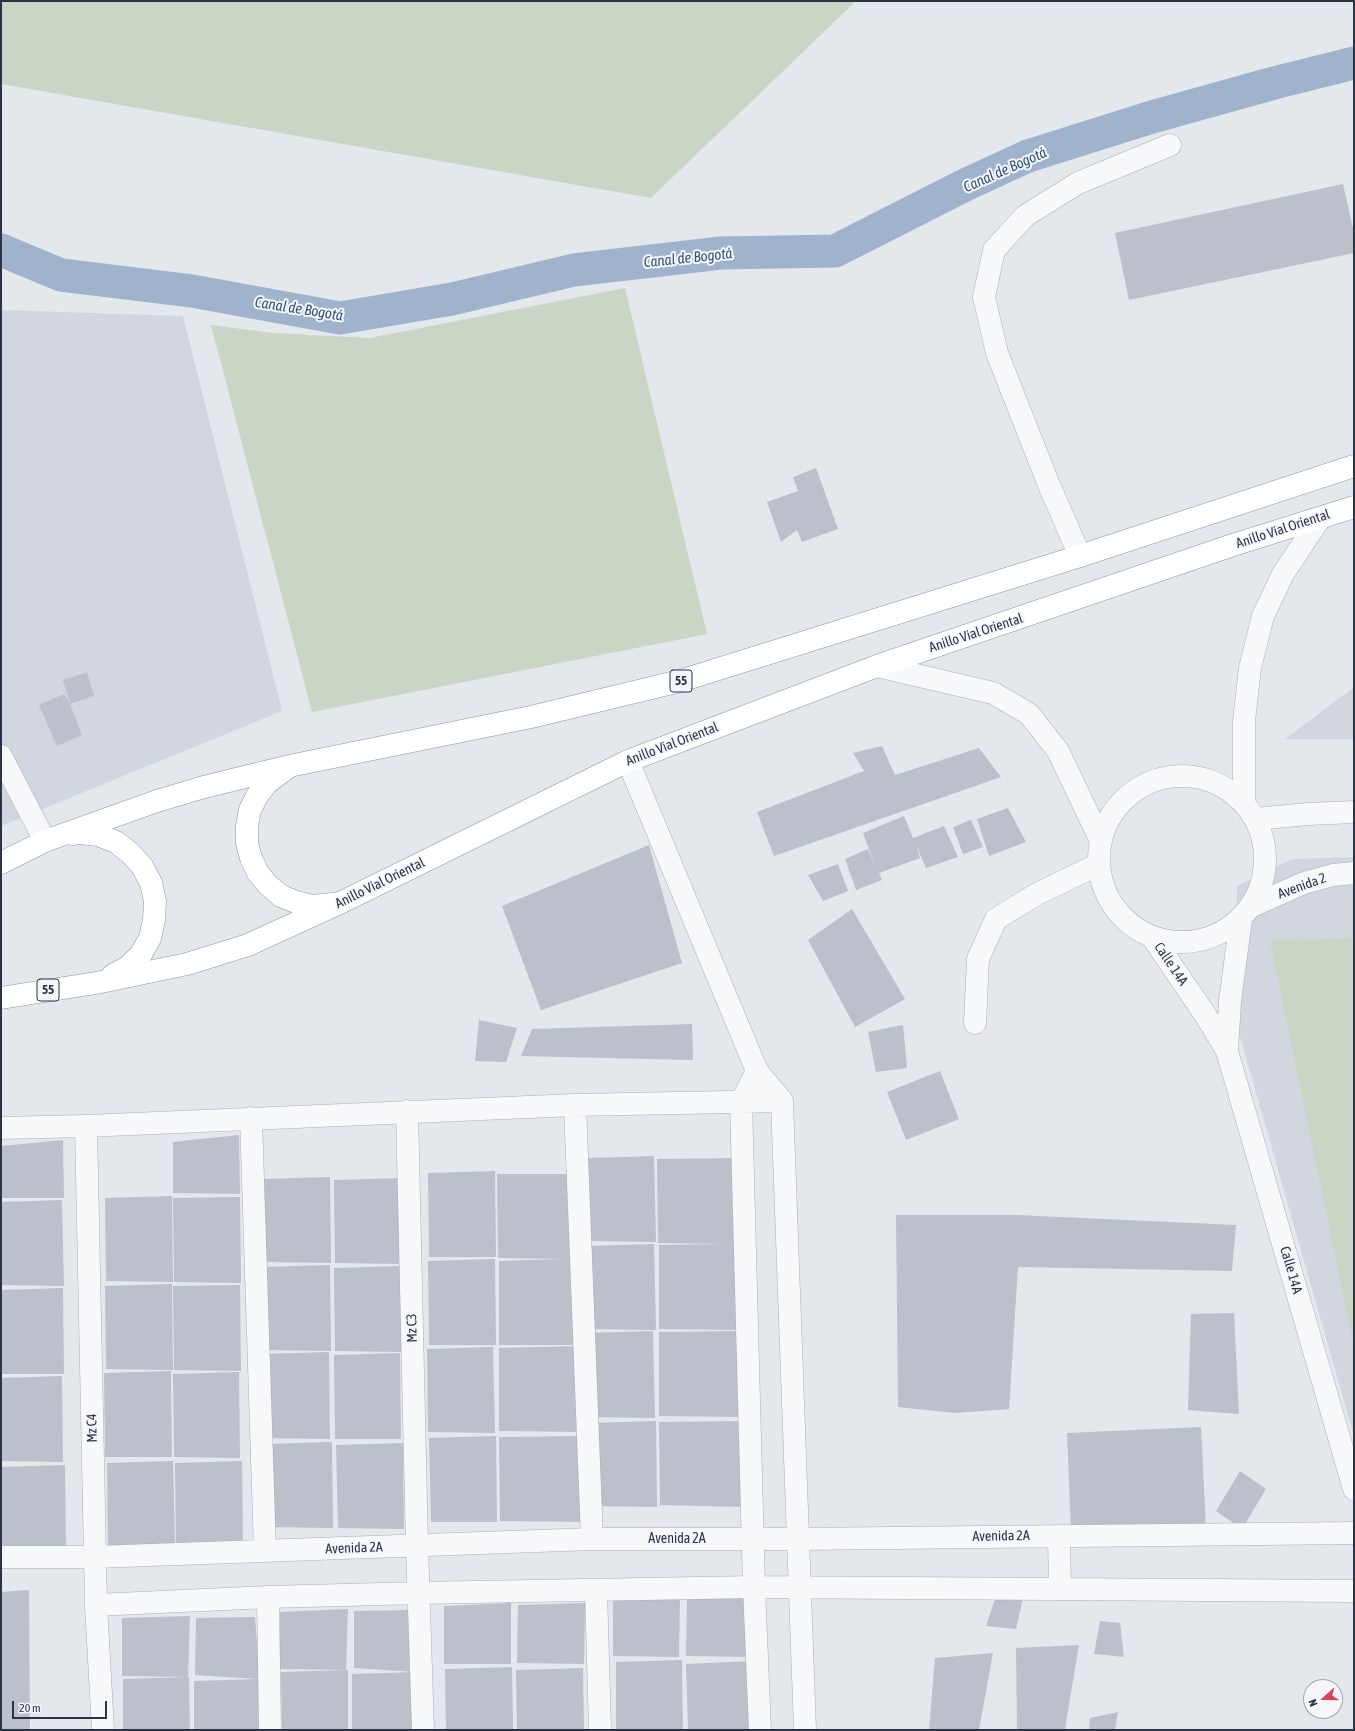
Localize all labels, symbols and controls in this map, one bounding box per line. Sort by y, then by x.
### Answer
water label: Canal de Bogotá [961,144,1049,196]
water label: Canal de Bogotá [643,244,733,272]
water label: Canal de Bogotá [254,293,344,325]
street label: Anillo Vial Oriental [1234,506,1332,552]
street label: Anillo Vial Oriental [927,610,1025,656]
road number: 55 [670,670,692,692]
street label: Anillo Vial Oriental [623,719,721,769]
street label: Anillo Vial Oriental [332,854,428,912]
street label: Avenida 2 [1275,869,1329,903]
street label: Calle 14A [1151,939,1191,989]
road number: 55 [37,979,59,1001]
street label: Calle 14A [1276,1244,1306,1296]
street label: Mz C3 [403,1313,421,1343]
street label: Mz C4 [83,1413,101,1443]
street label: Avenida 2A [972,1527,1030,1545]
street label: Avenida 2A [648,1531,706,1547]
street label: Avenida 2A [325,1539,383,1557]
north arrow [1303,1679,1343,1719]
scale bar [14,1693,109,1719]
text: N [1306,1698,1319,1708]
text: 20 m [19,1701,41,1715]

